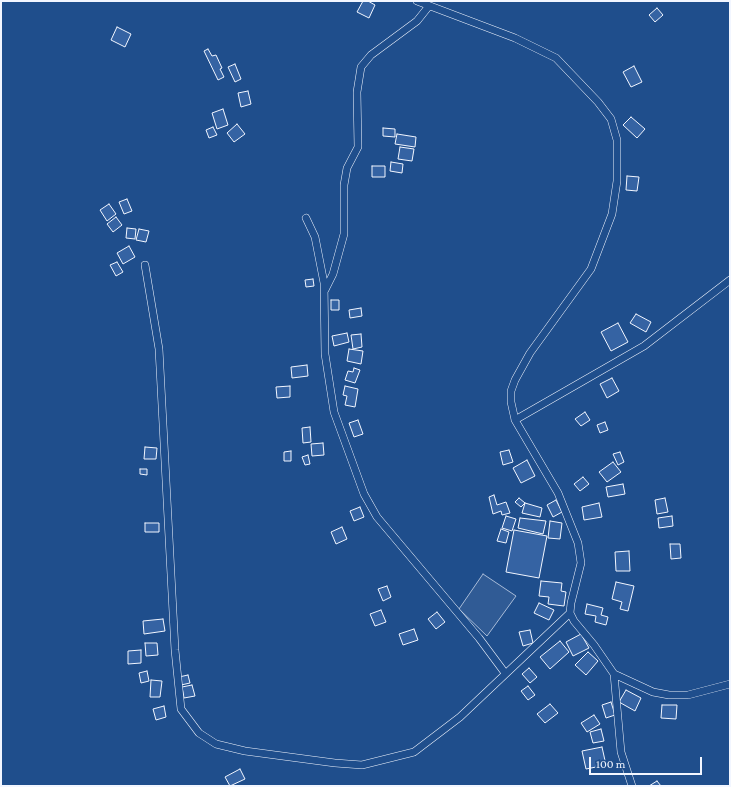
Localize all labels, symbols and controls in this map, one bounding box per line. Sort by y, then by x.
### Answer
scale bar [591,749,704,775]
text: 100 m [596,757,625,771]

